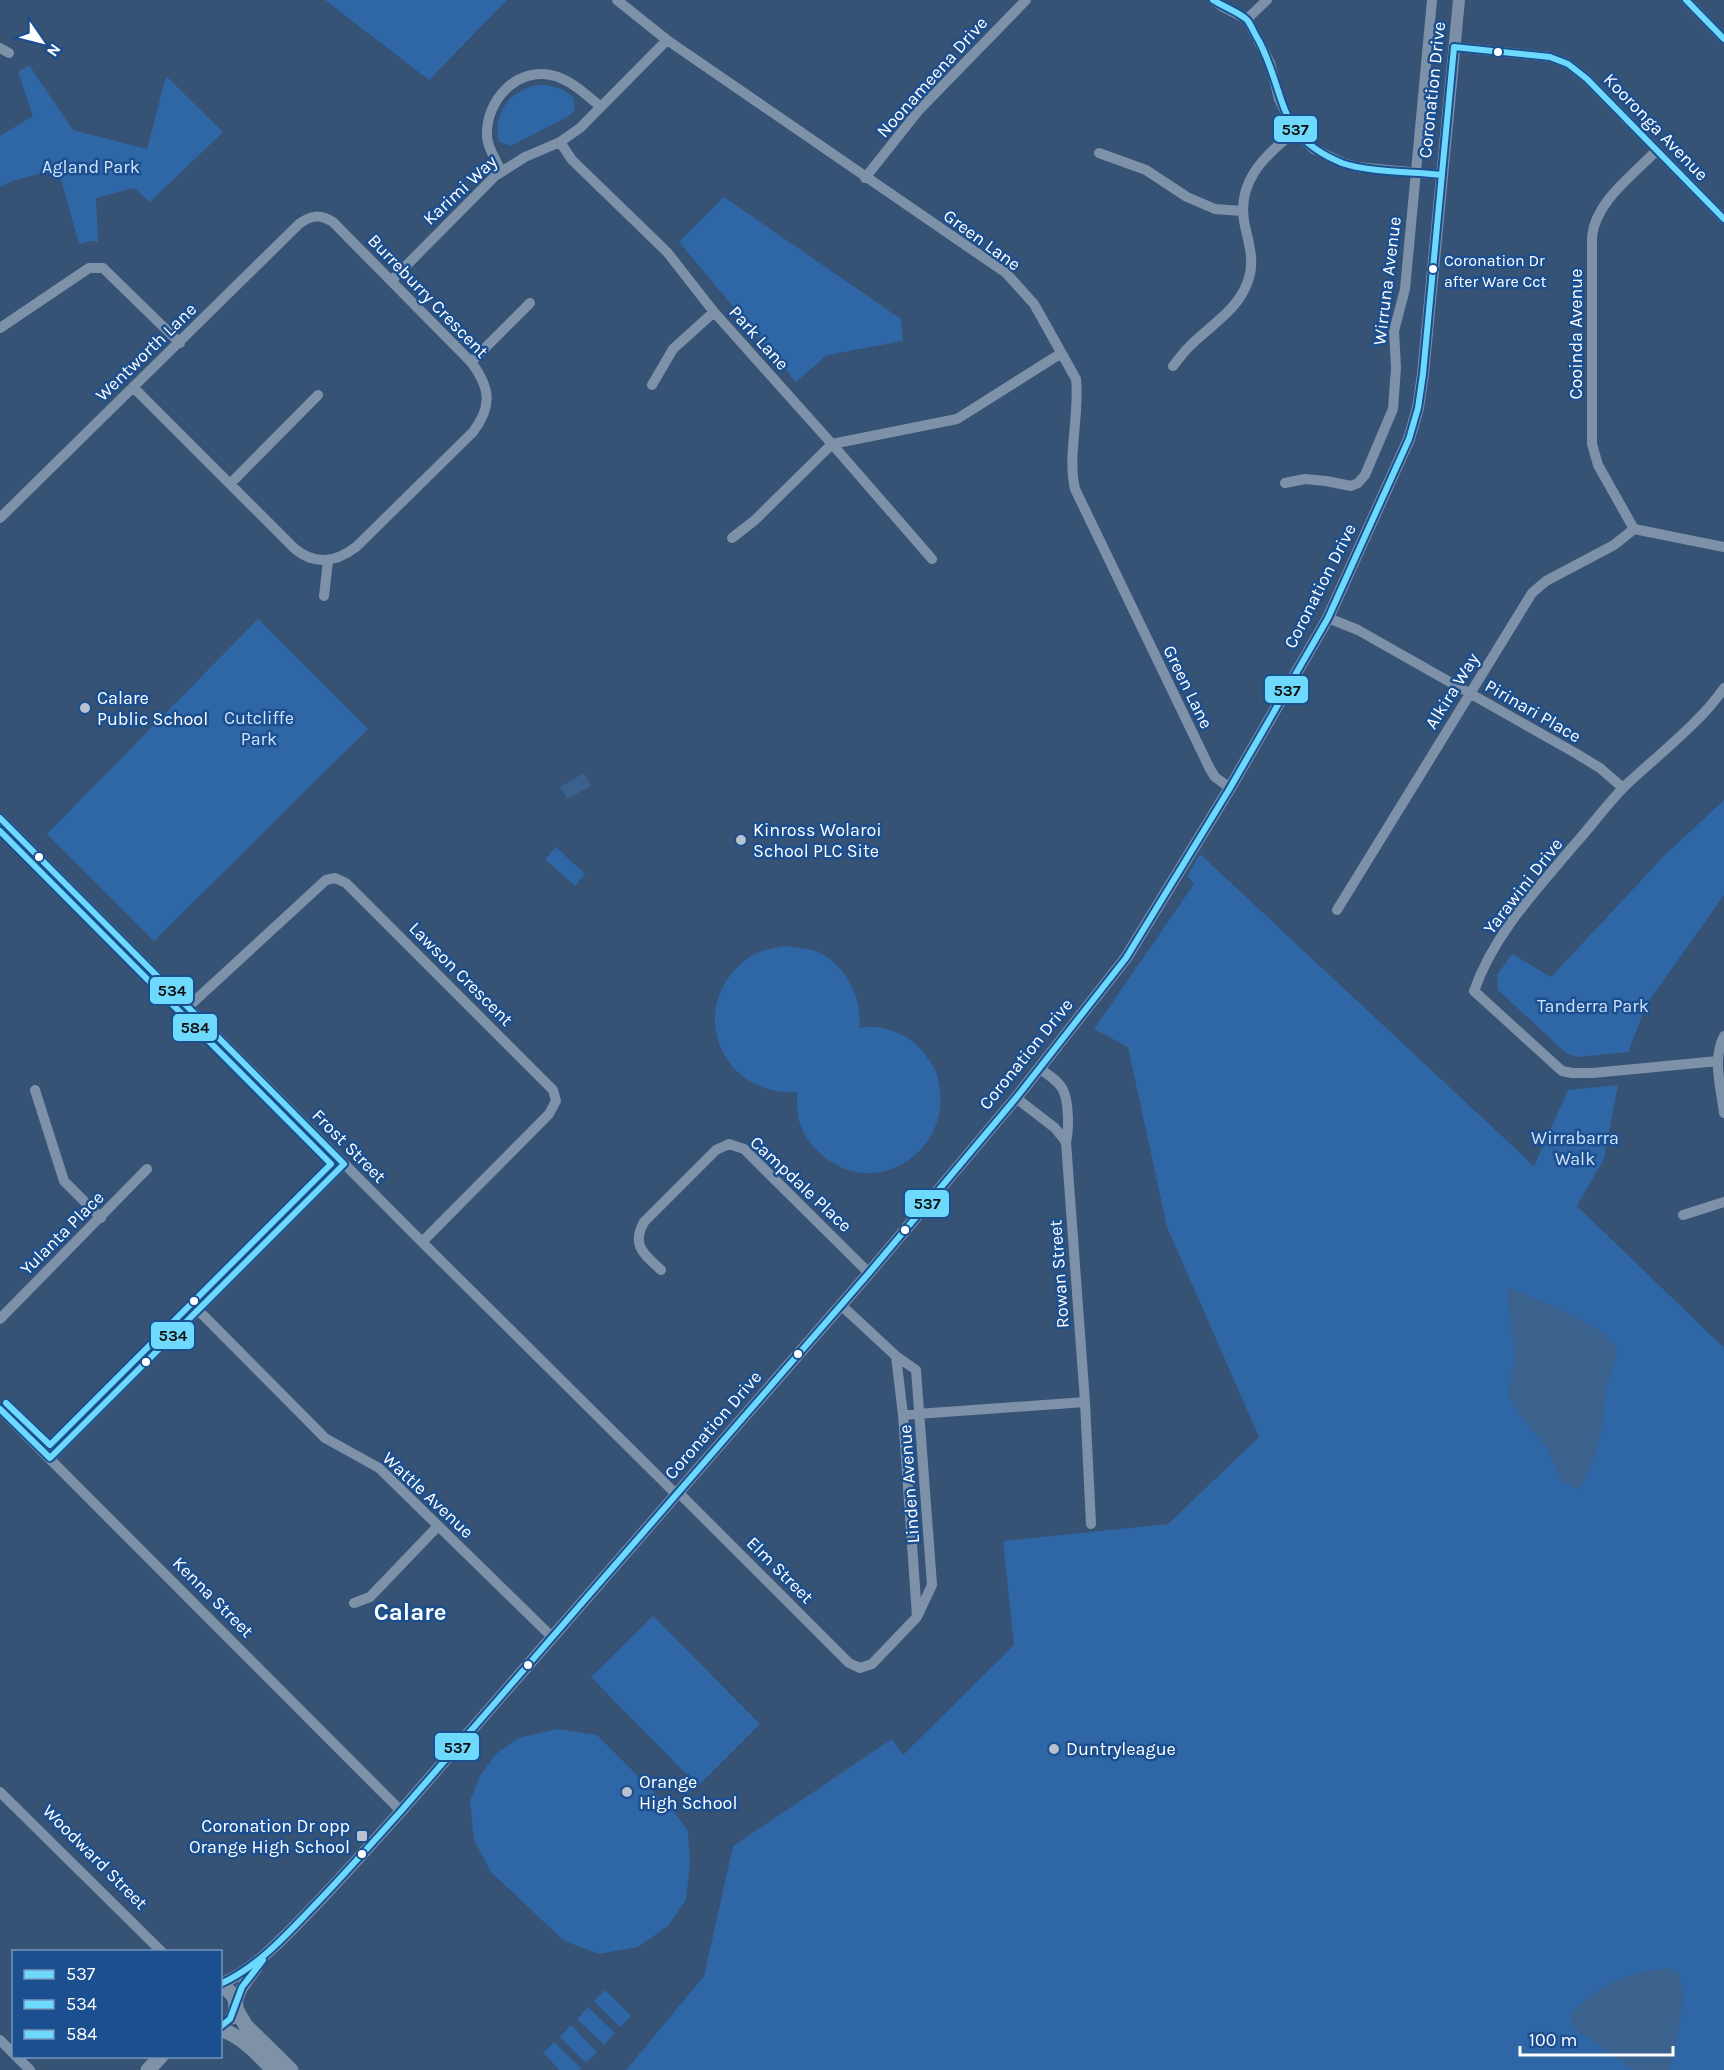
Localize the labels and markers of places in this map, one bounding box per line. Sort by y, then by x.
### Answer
unlabelled marker [1492,46,1504,58]
place label: Coronation Dr after Ware Cct [1444,251,1547,291]
marker: Coronation Dr after Ware Cct [1427,263,1439,275]
place label: Calare Public School [97,687,208,730]
marker: Calare Public School [78,701,92,715]
place label: Kinross Wolaroi School PLC Site [753,819,882,862]
marker: Kinross Wolaroi School PLC Site [734,833,748,847]
unlabelled marker [33,851,45,863]
unlabelled marker [899,1224,911,1236]
unlabelled marker [188,1295,200,1307]
unlabelled marker [792,1348,804,1360]
unlabelled marker [140,1356,152,1368]
unlabelled marker [522,1659,534,1671]
place label: Duntryleague [1066,1738,1176,1760]
marker: Duntryleague [1047,1742,1061,1756]
place label: Orange High School [639,1771,737,1814]
marker: Orange High School [620,1785,634,1799]
place label: Coronation Dr opp Orange High School [189,1815,350,1858]
marker: Coronation Dr opp Orange High School [355,1829,369,1843]
unlabelled marker [356,1848,368,1860]

